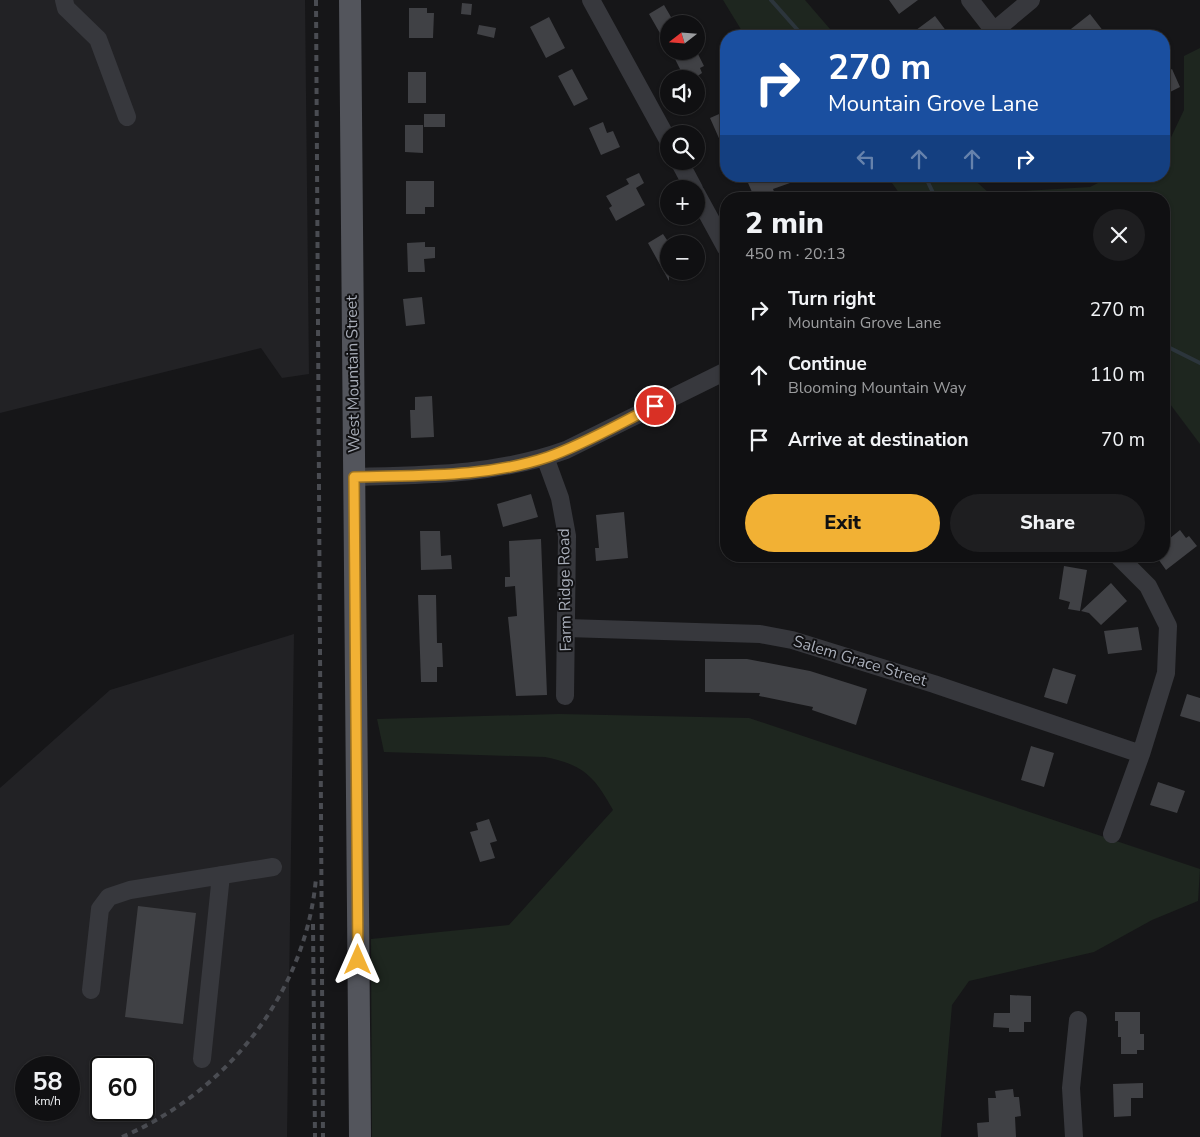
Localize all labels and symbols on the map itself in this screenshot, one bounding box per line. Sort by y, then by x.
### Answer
north arrow [660,15,705,60]
street label: West Mountain Street [341,295,365,453]
pin [634,385,676,427]
street label: Farm Ridge Road [553,528,577,652]
street label: Salem Grace Street [791,630,930,692]
position arrow [331,933,383,985]
speed limit sign: 60 [90,1056,155,1121]

